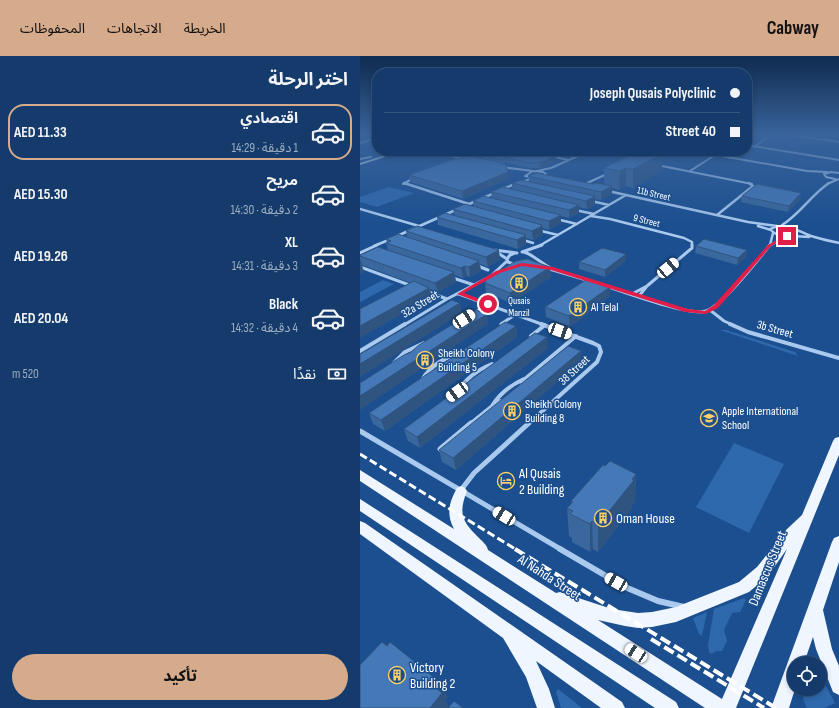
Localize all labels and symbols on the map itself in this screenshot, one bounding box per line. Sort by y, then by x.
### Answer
street label: 11b Street [636,184,672,204]
street label: 9 Street [632,212,661,230]
route end [778,227,796,245]
car [655,256,681,280]
building icon: Qusais Manzil [509,273,529,293]
street label: 32a Street [398,287,442,322]
route start [479,295,497,313]
place label: Qusais Manzil [508,295,530,319]
building icon: Al Telal [568,297,588,317]
place label: Al Telal [590,300,618,315]
car [451,307,477,331]
street label: 3b Street [755,317,795,342]
car [547,321,573,341]
place label: Sheikh Colony Building 5 [438,346,495,375]
building icon: Sheikh Colony Building 5 [415,350,435,370]
street label: 38 Street [556,352,593,389]
car [444,380,470,404]
place label: Sheikh Colony Building 8 [525,397,582,426]
building icon: Sheikh Colony Building 8 [502,401,522,421]
place label: Apple International School [721,404,798,433]
school or university icon: Apple International School [699,408,719,428]
place label: Al Qusais 2 Building [518,465,565,498]
hotel icon: Al Qusais 2 Building [496,471,516,491]
car [491,505,517,527]
building icon: Oman House [593,508,613,528]
place label: Oman House [616,510,675,527]
street label: Damascus Street [745,528,790,608]
street label: Al Nahda Street [514,550,585,604]
car [603,571,629,593]
car [623,641,649,665]
place label: Victory Building 2 [410,659,456,692]
building icon: Victory Building 2 [387,665,407,685]

